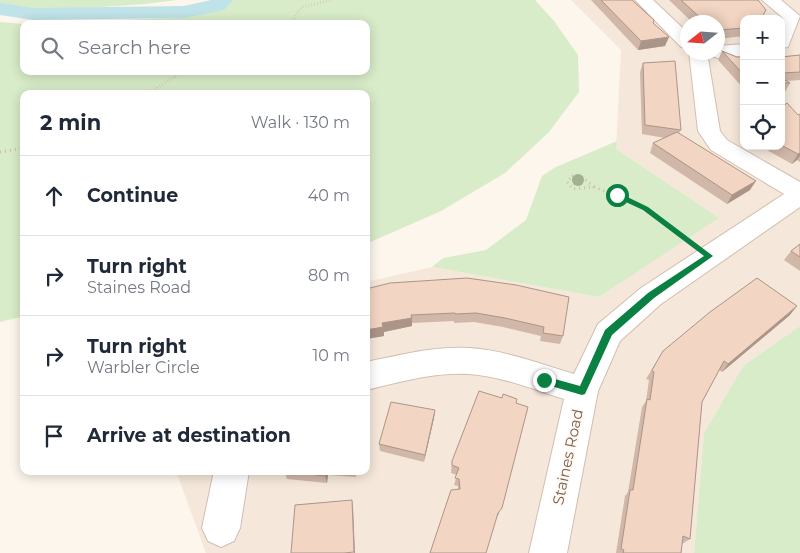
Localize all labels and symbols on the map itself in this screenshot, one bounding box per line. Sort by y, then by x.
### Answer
north arrow [680,15,725,60]
route start [606,184,629,207]
route end [533,369,556,392]
street label: Staines Road [548,407,587,507]

